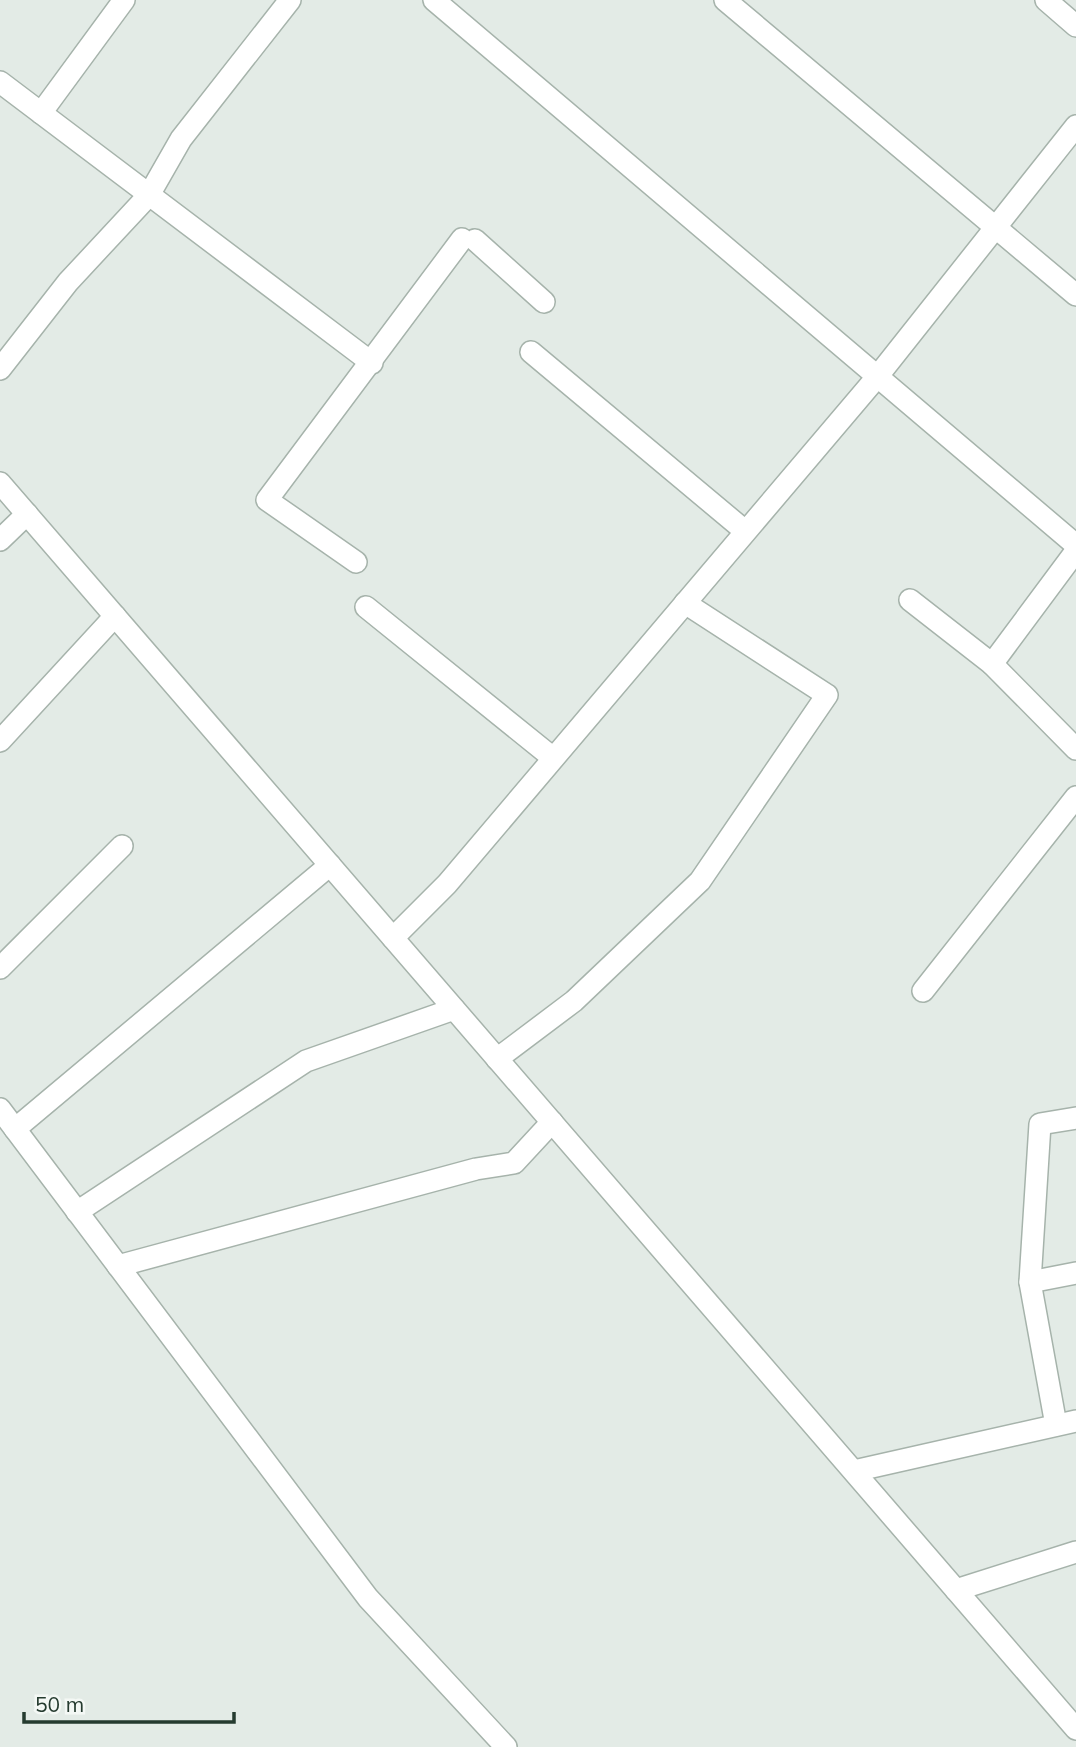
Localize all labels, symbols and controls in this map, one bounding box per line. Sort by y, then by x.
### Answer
scale bar [24,1680,234,1724]
text: 50 m [35,1691,84,1717]

